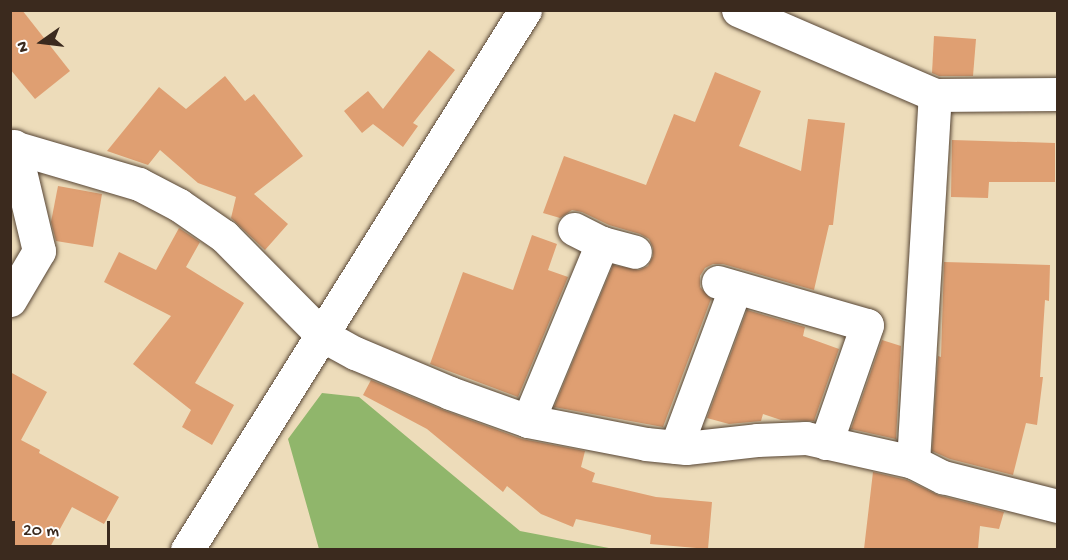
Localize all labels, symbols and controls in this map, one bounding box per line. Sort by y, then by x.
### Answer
north arrow [12,12,72,72]
text: N [14,39,35,54]
scale bar [15,509,112,547]
text: 20 m [23,521,59,542]

